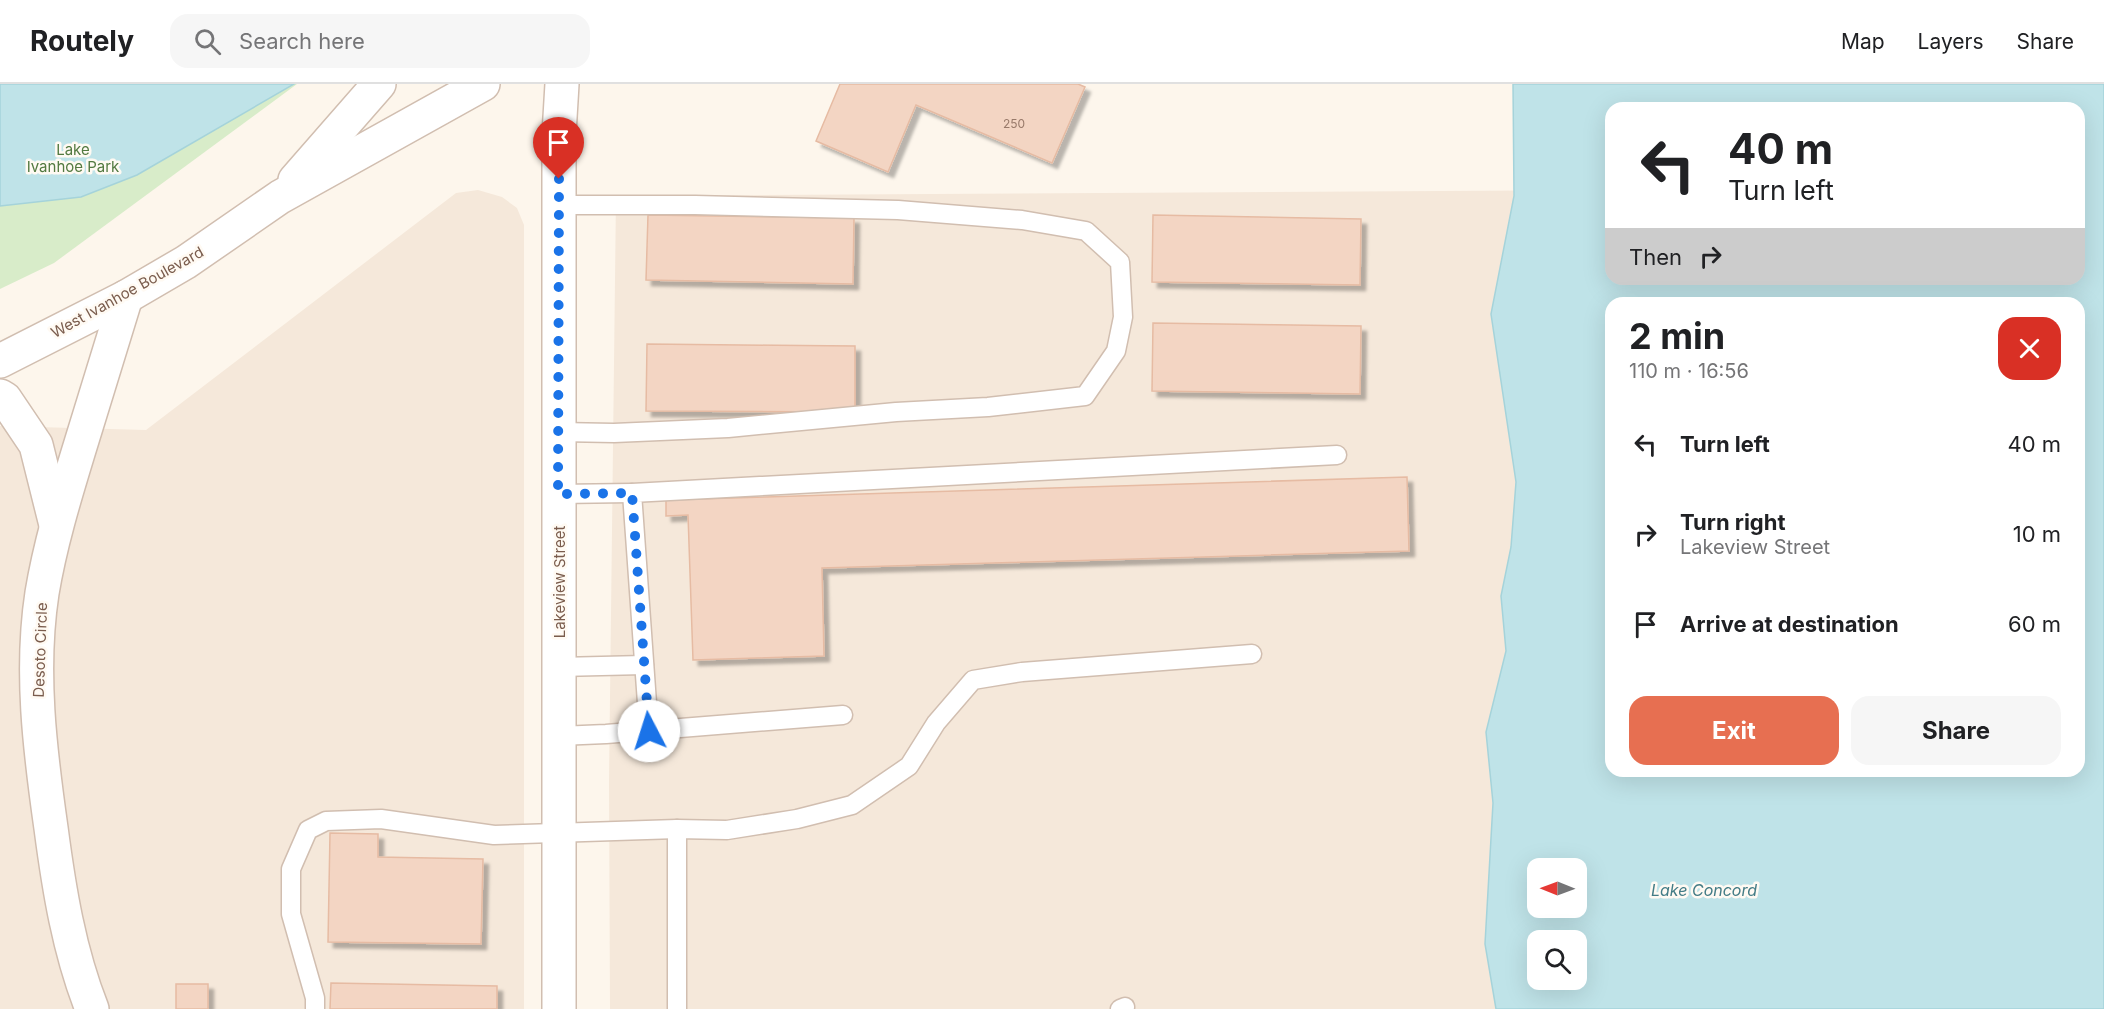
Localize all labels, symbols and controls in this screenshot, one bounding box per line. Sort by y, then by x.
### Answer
search box [170,14,590,68]
text: Routely [30,24,134,58]
icon: search [191,25,224,58]
text: Search here [239,28,365,54]
text: Map [1841,29,1885,54]
text: Layers [1918,29,1984,54]
text: Share [2017,29,2074,54]
house number: 250 [1003,116,1025,131]
pin [533,117,584,179]
text: 40 m [1728,123,1833,174]
icon: arrive [542,126,575,159]
icon: left [1629,126,1707,204]
park label: Lake Ivanhoe Park [27,140,120,176]
text: Turn left [1728,174,1834,207]
icon: right [1694,240,1727,273]
street label: West Ivanhoe Boulevard [47,242,207,342]
text: Then [1629,244,1682,270]
text: 2 min [1629,314,1725,358]
button: close [1998,317,2061,380]
text: 110 m · 16:56 [1629,359,1749,383]
icon: left [1629,428,1662,461]
text: Turn left [1680,431,1770,457]
text: 40 m [2007,431,2061,457]
text: Turn right [1680,509,1786,535]
icon: right [1629,518,1662,551]
text: 10 m [2013,521,2061,547]
street label: Lakeview Street [550,526,569,638]
text: Lakeview Street [1680,535,1830,559]
street label: Desoto Circle [29,602,51,698]
icon: arrive [1629,608,1662,641]
text: Arrive at destination [1680,611,1899,637]
text: 60 m [2008,611,2061,637]
button: Exit [1629,696,1839,765]
button: Share [1851,696,2061,765]
position arrow [617,699,681,763]
north arrow [1527,858,1587,918]
map controls [1527,858,1587,990]
water label: Lake Concord [1651,880,1757,900]
button: search [1527,930,1587,990]

